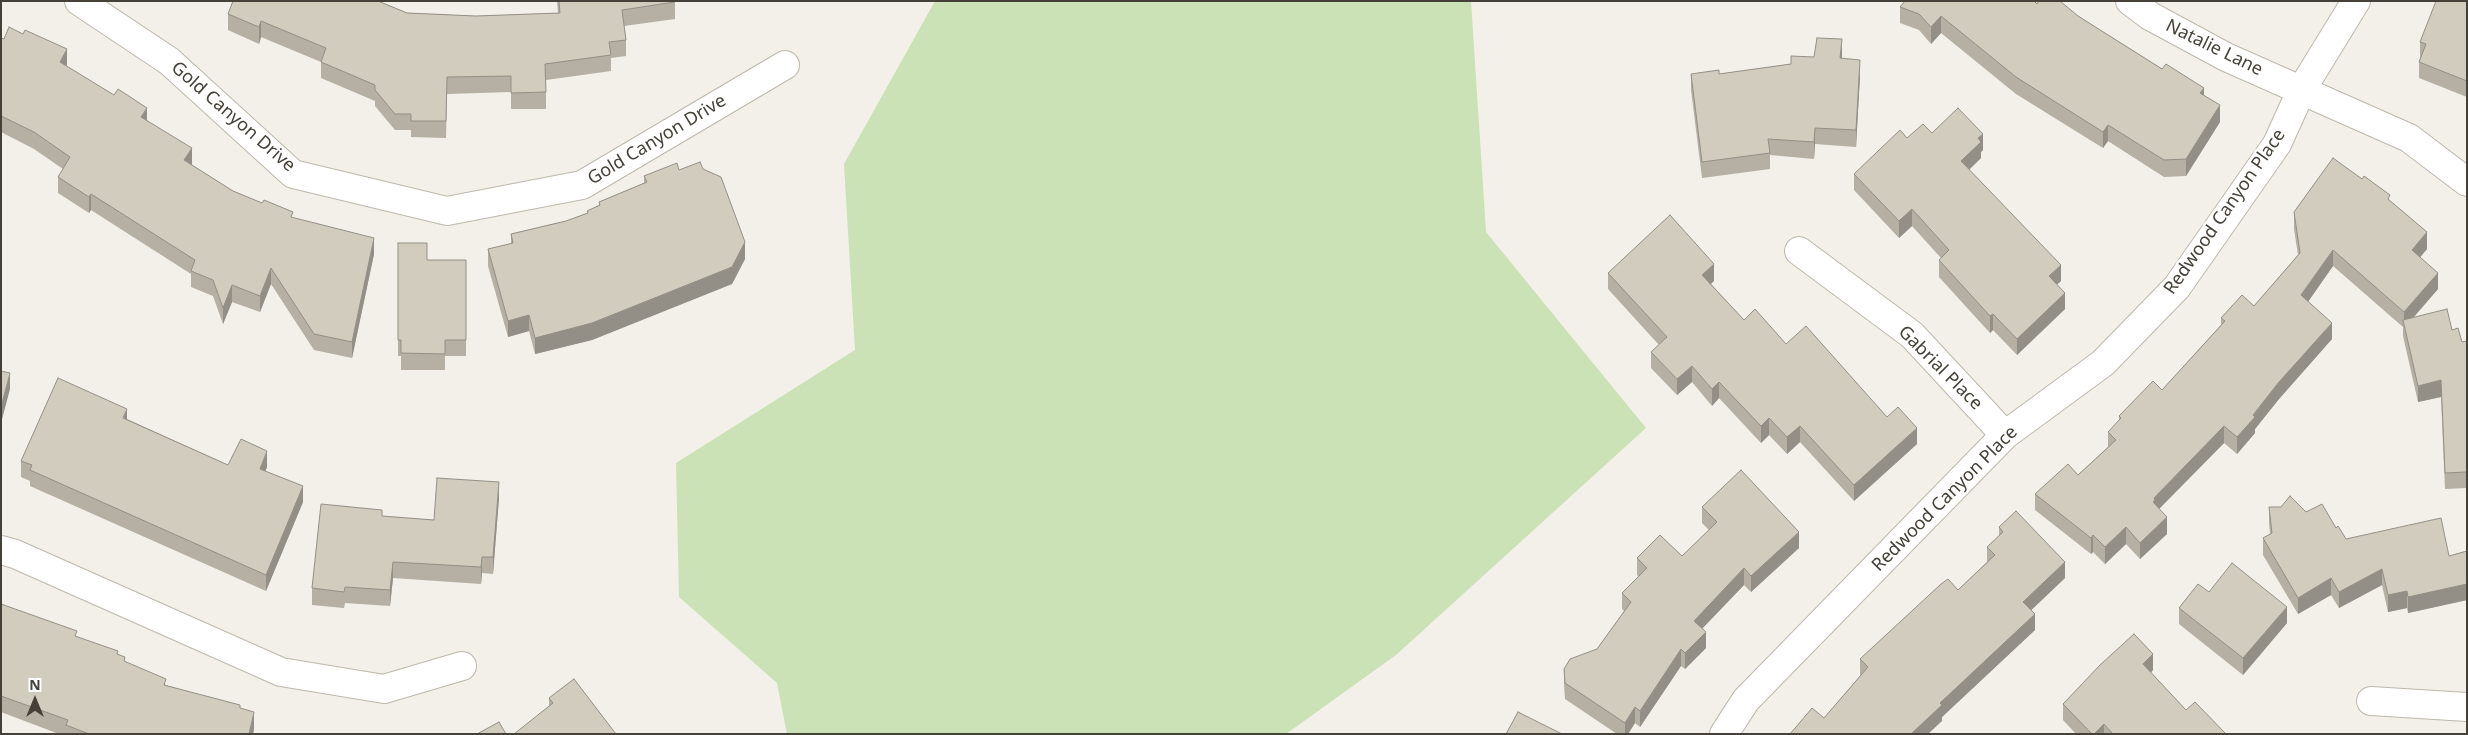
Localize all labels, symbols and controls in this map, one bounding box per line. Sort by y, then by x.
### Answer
street label: Natalie Lane [2162,15,2266,81]
street label: Gold Canyon Drive [167,57,299,177]
street label: Gold Canyon Drive [584,90,730,190]
street label: Redwood Canyon Place [2160,125,2290,299]
street label: Gabrial Place [1893,321,1987,415]
street label: Redwood Canyon Place [1868,422,2022,576]
north arrow [10,675,60,725]
text: N [29,675,41,694]

